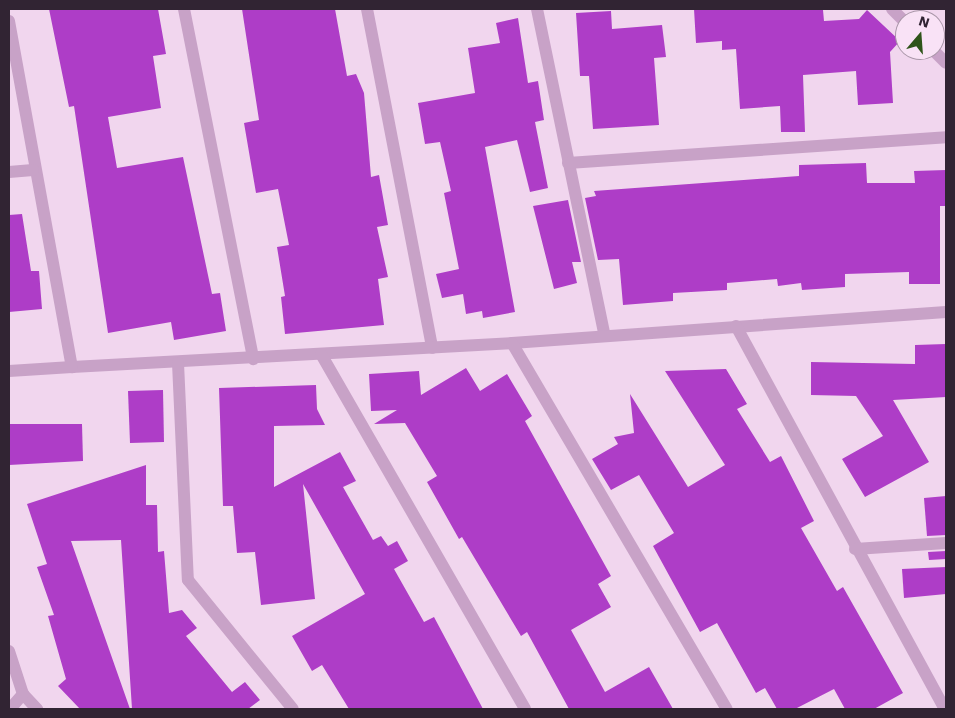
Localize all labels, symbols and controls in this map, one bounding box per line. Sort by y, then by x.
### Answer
north arrow [895,10,945,60]
text: N [917,12,932,31]

